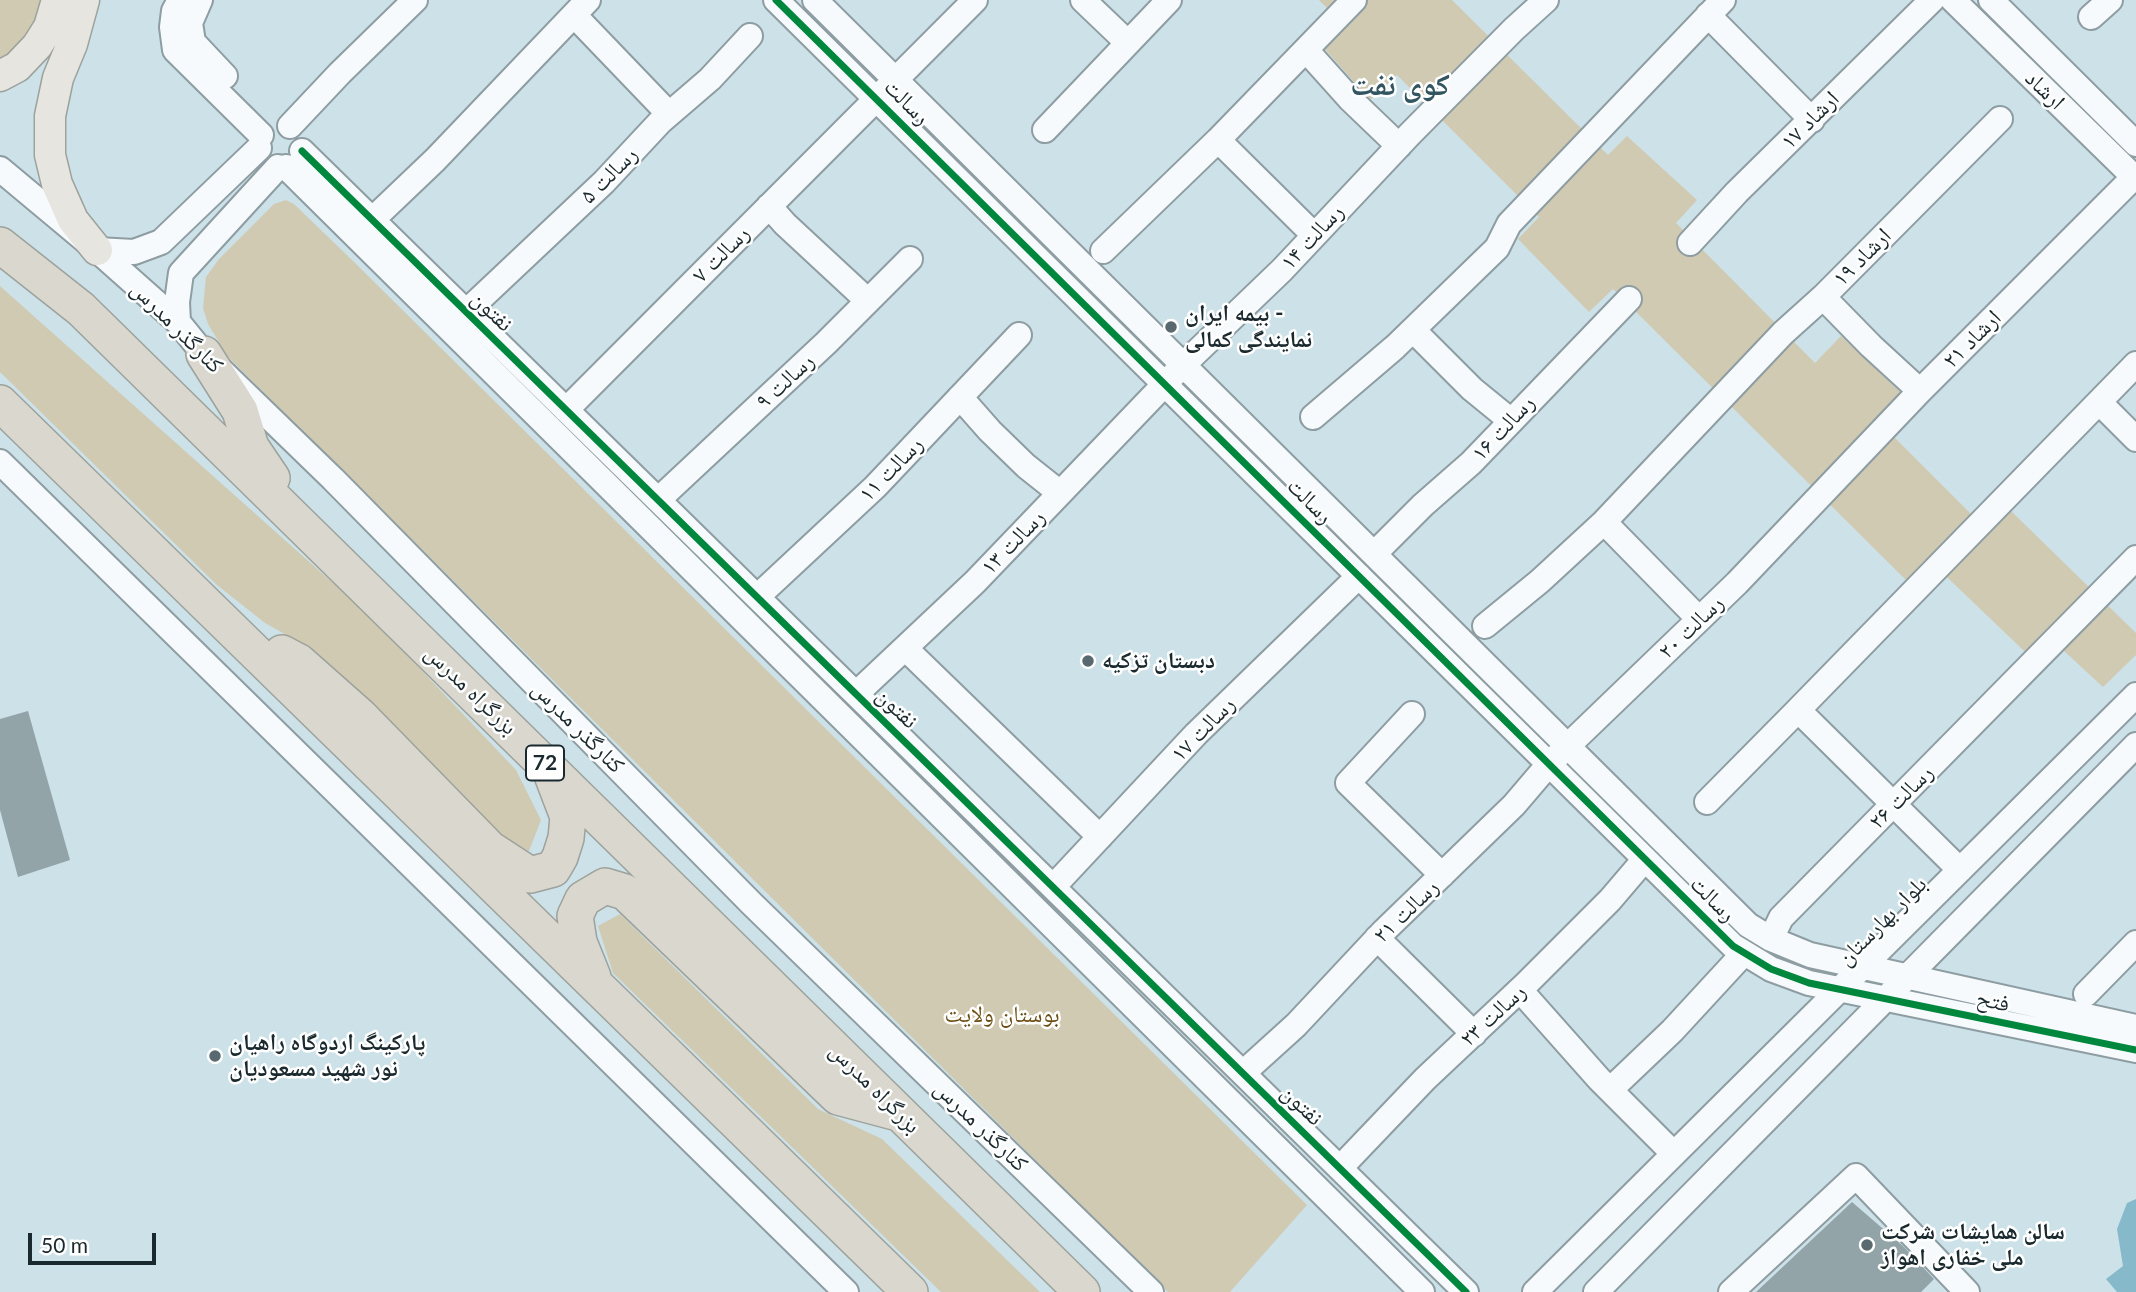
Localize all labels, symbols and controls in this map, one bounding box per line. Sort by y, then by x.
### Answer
street label: ارشاد [2019,65,2071,115]
district label: کوی نفت [1350,67,1450,103]
street label: رسالت [878,73,936,131]
street label: ارشاد ۱۷ [1775,85,1845,155]
street label: رسالت ۵ [575,141,643,209]
street label: رسالت ۱۴ [1275,198,1349,276]
street label: رسالت ۷ [687,220,755,288]
street label: ارشاد ۱۹ [1827,222,1897,292]
street label: کنارگذر مدرس [125,275,229,379]
street label: نفتون [465,284,519,338]
place label: بیمه ایران - نمایندگى کمالى [1185,300,1312,354]
street label: ارشاد ۲۱ [1937,304,2007,374]
marker: بیمه ایران - نمایندگى کمالى [1163,319,1179,335]
street label: رسالت ۹ [750,347,820,415]
street label: رسالت ۱۶ [1466,389,1540,467]
street label: رسالت ۱۱ [853,431,929,507]
street label: رسالت [1281,472,1339,530]
street label: رسالت ۱۳ [975,504,1051,580]
street label: رسالت ٢٠ [1653,589,1729,665]
street label: بزرگراه مدرس [419,639,523,741]
place label: دبستان تزکیه [1102,647,1215,675]
marker: دبستان تزکیه [1080,653,1096,669]
street label: کنارگذر مدرس [526,675,630,779]
street label: نفتون [870,681,924,735]
street label: رسالت ۱۷ [1165,691,1241,767]
road number: 72 [526,746,564,780]
street label: رسالت ۲۶ [1863,759,1939,835]
street label: رسالت [1684,870,1742,928]
street label: بلوار بهارستان [1831,870,1933,972]
street label: رسالت ۲۱ [1368,873,1444,949]
street label: رسالت ۲۳ [1454,978,1532,1052]
street label: فتح [1974,984,2012,1018]
park label: بوستان ولایت [944,1001,1060,1029]
place label: پارکینگ اردوگاه راهیان نور شهید مسعودیان [229,1029,425,1083]
street label: بزرگراه مدرس [824,1037,926,1139]
marker: پارکینگ اردوگاه راهیان نور شهید مسعودیان [207,1048,223,1064]
street label: کنارگذر مدرس [928,1074,1034,1178]
street label: نفتون [1275,1078,1329,1132]
scale bar [32,1218,159,1262]
place label: سالن همایشات شرکت ملی خفاری اهواز [1881,1218,2065,1272]
text: 50 m [41,1232,88,1257]
marker: سالن همایشات شرکت ملی خفاری اهواز [1859,1237,1875,1253]

